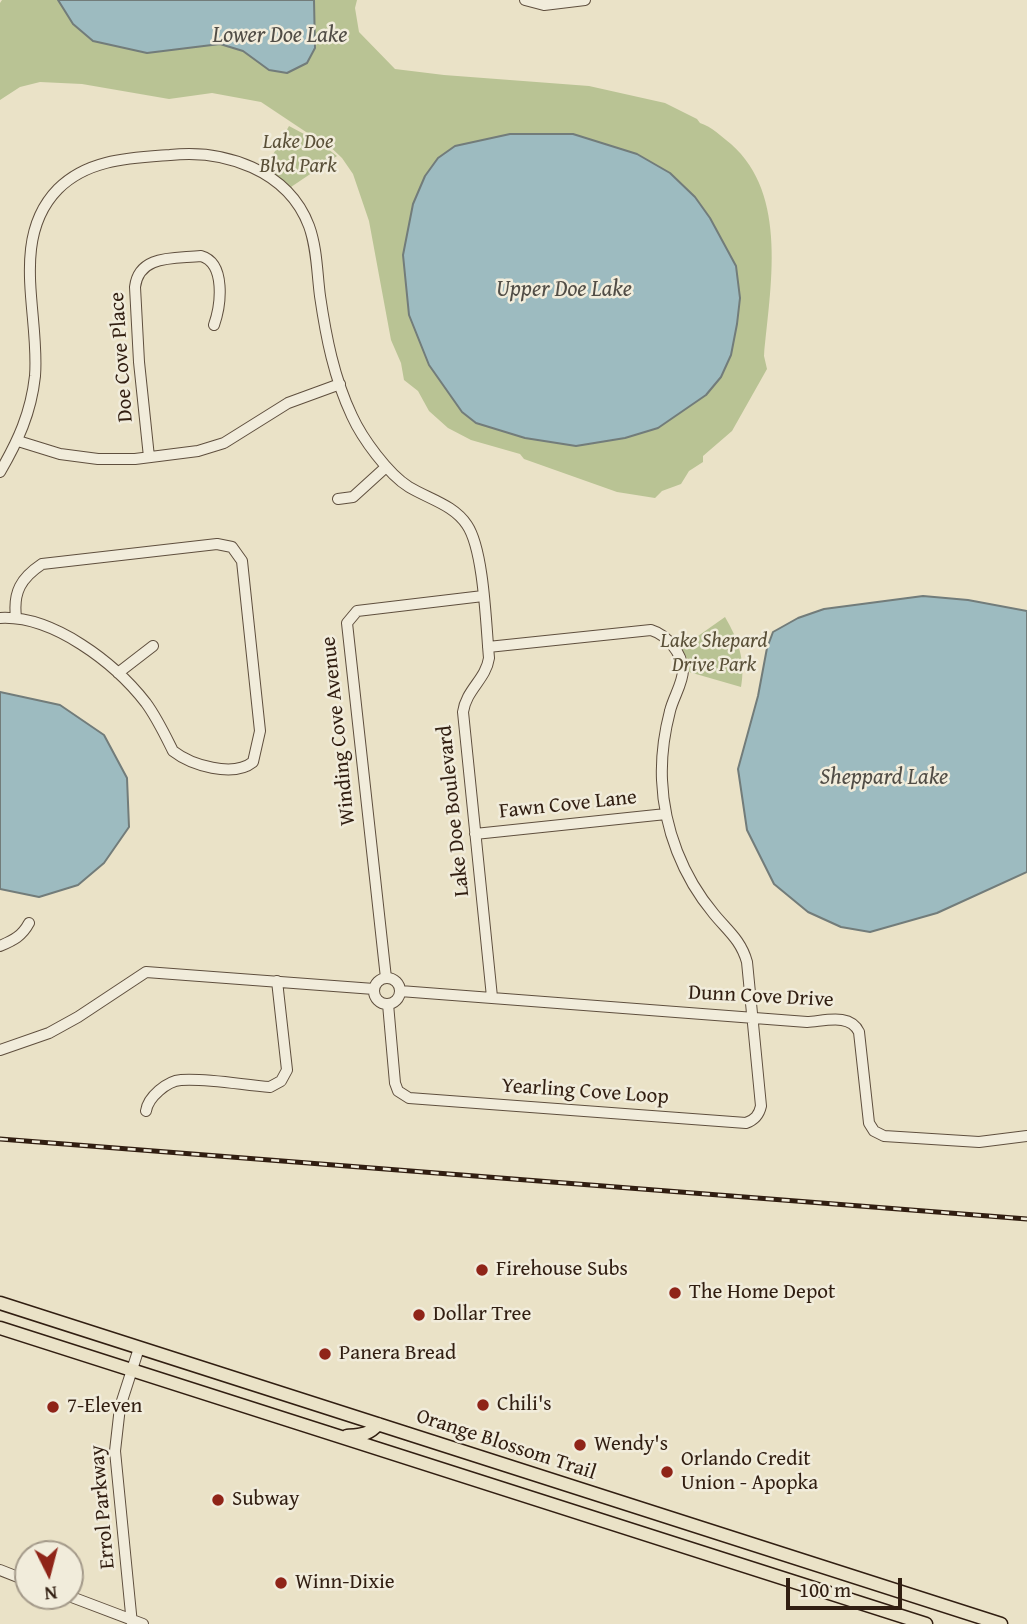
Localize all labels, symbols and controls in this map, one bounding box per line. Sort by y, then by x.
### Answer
water label: Lower Doe Lake [213,22,347,50]
park label: Lake Doe Blvd Park [260,130,336,180]
water label: Upper Doe Lake [496,276,632,304]
street label: Doe Cove Place [105,291,139,423]
park label: Lake Shepard Drive Park [660,629,768,679]
street label: Winding Cove Avenue [317,635,361,827]
street label: Lake Doe Boulevard [432,724,476,898]
water label: Sheppard Lake [820,764,948,792]
street label: Fawn Cove Lane [498,785,638,825]
street label: Dunn Cove Drive [688,981,834,1013]
street label: Yearling Cove Loop [501,1074,669,1110]
place label: Firehouse Subs [496,1257,628,1283]
marker: Firehouse Subs [474,1262,490,1278]
place label: The Home Depot [689,1280,835,1306]
marker: The Home Depot [667,1285,683,1301]
place label: Dollar Tree [433,1302,531,1328]
marker: Dollar Tree [411,1307,427,1323]
place label: Panera Bread [339,1341,456,1367]
marker: Panera Bread [317,1346,333,1362]
place label: Chili's [497,1392,552,1418]
place label: 7-Eleven [67,1394,142,1420]
marker: Chili's [475,1397,491,1413]
marker: 7-Eleven [45,1399,61,1415]
street label: Orange Blossom Trail [413,1404,599,1486]
place label: Wendy's [594,1432,668,1458]
marker: Wendy's [572,1437,588,1453]
street label: Errol Parkway [85,1444,121,1570]
place label: Orlando Credit Union - Apopka [681,1447,818,1497]
marker: Orlando Credit Union - Apopka [659,1464,675,1480]
place label: Subway [232,1487,299,1513]
marker: Subway [210,1492,226,1508]
north arrow [14,1540,84,1610]
scale bar [789,1564,904,1608]
place label: Winn-Dixie [295,1570,395,1596]
text: 100 m [799,1574,851,1605]
marker: Winn-Dixie [273,1575,289,1591]
text: N [43,1579,59,1608]

